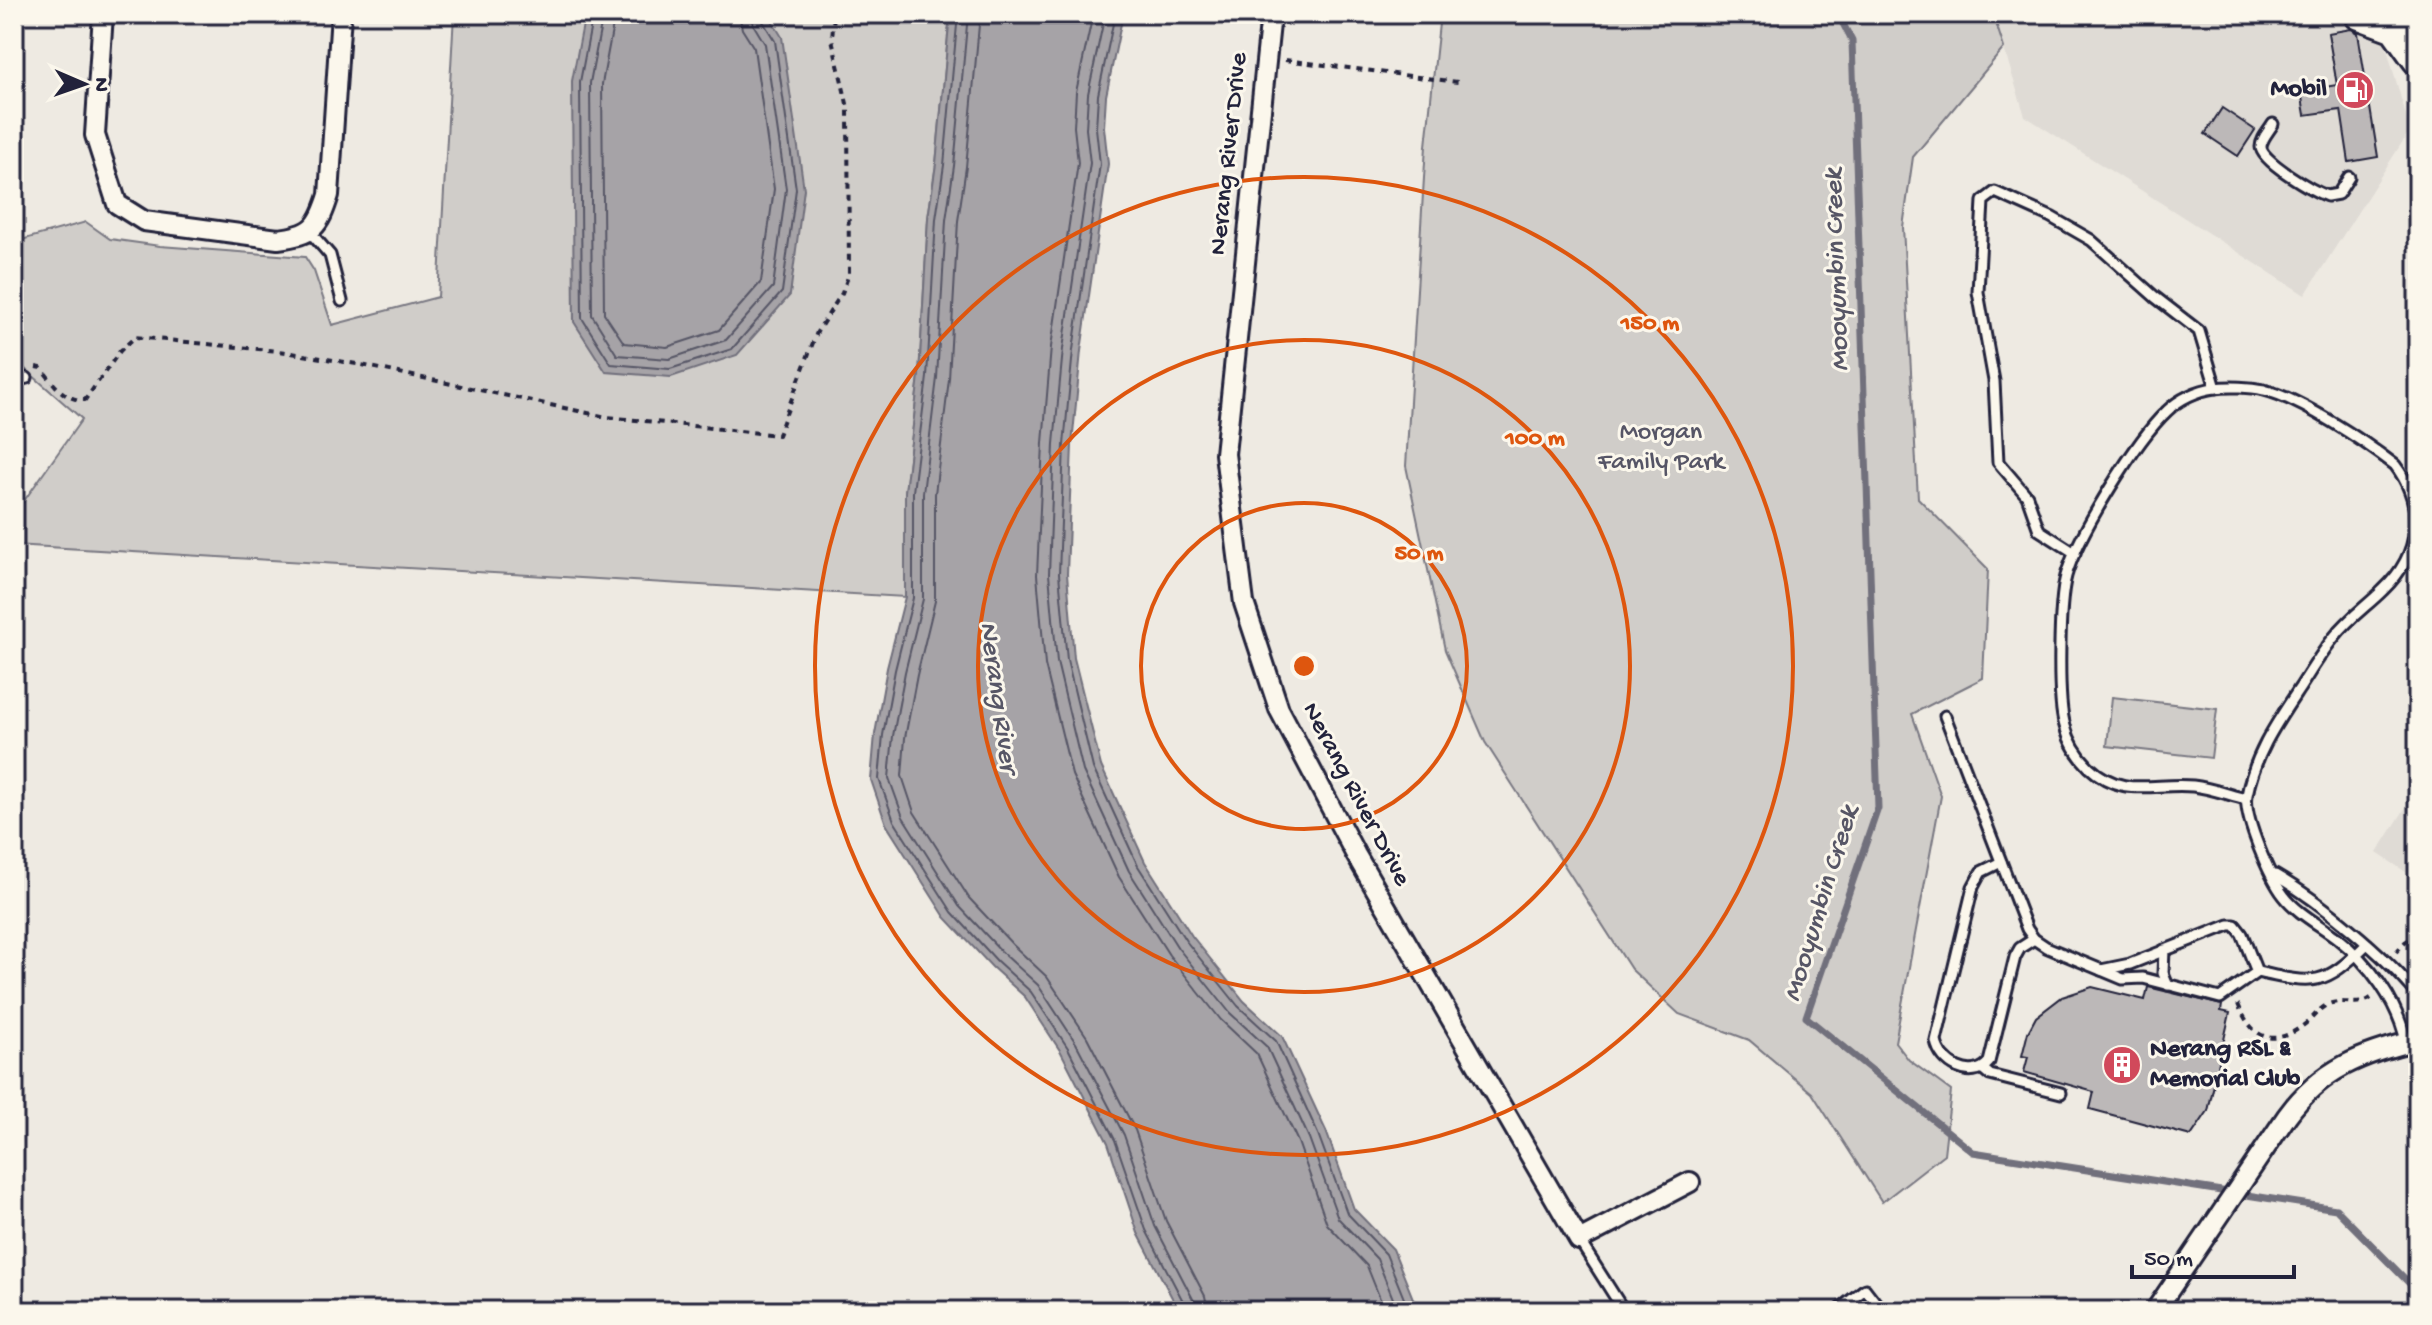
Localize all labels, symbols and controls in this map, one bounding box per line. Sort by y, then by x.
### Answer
north arrow [44,44,124,124]
street label: Nerang River Drive [1204,51,1256,257]
fuel station icon: Mobil [2334,69,2376,111]
place label: Mobil [2270,75,2327,106]
text: N [87,77,113,92]
water label: Mooyumbin Creek [1818,166,1858,372]
text: 150 m [1620,310,1679,339]
park label: Morgan Family Park [1597,418,1726,479]
text: 100 m [1504,425,1565,454]
text: 50 m [1395,540,1443,569]
water label: Nerang River [970,620,1025,779]
centre of rings [1290,652,1318,680]
street label: Nerang River Drive [1294,698,1417,893]
water label: Mooyumbin Creek [1777,800,1868,1006]
place label: Nerang RSL & Memorial Club [2150,1035,2301,1096]
building icon: Nerang RSL & Memorial Club [2101,1044,2143,1086]
scale bar [2132,1229,2294,1279]
text: 50 m [2144,1246,2193,1275]

